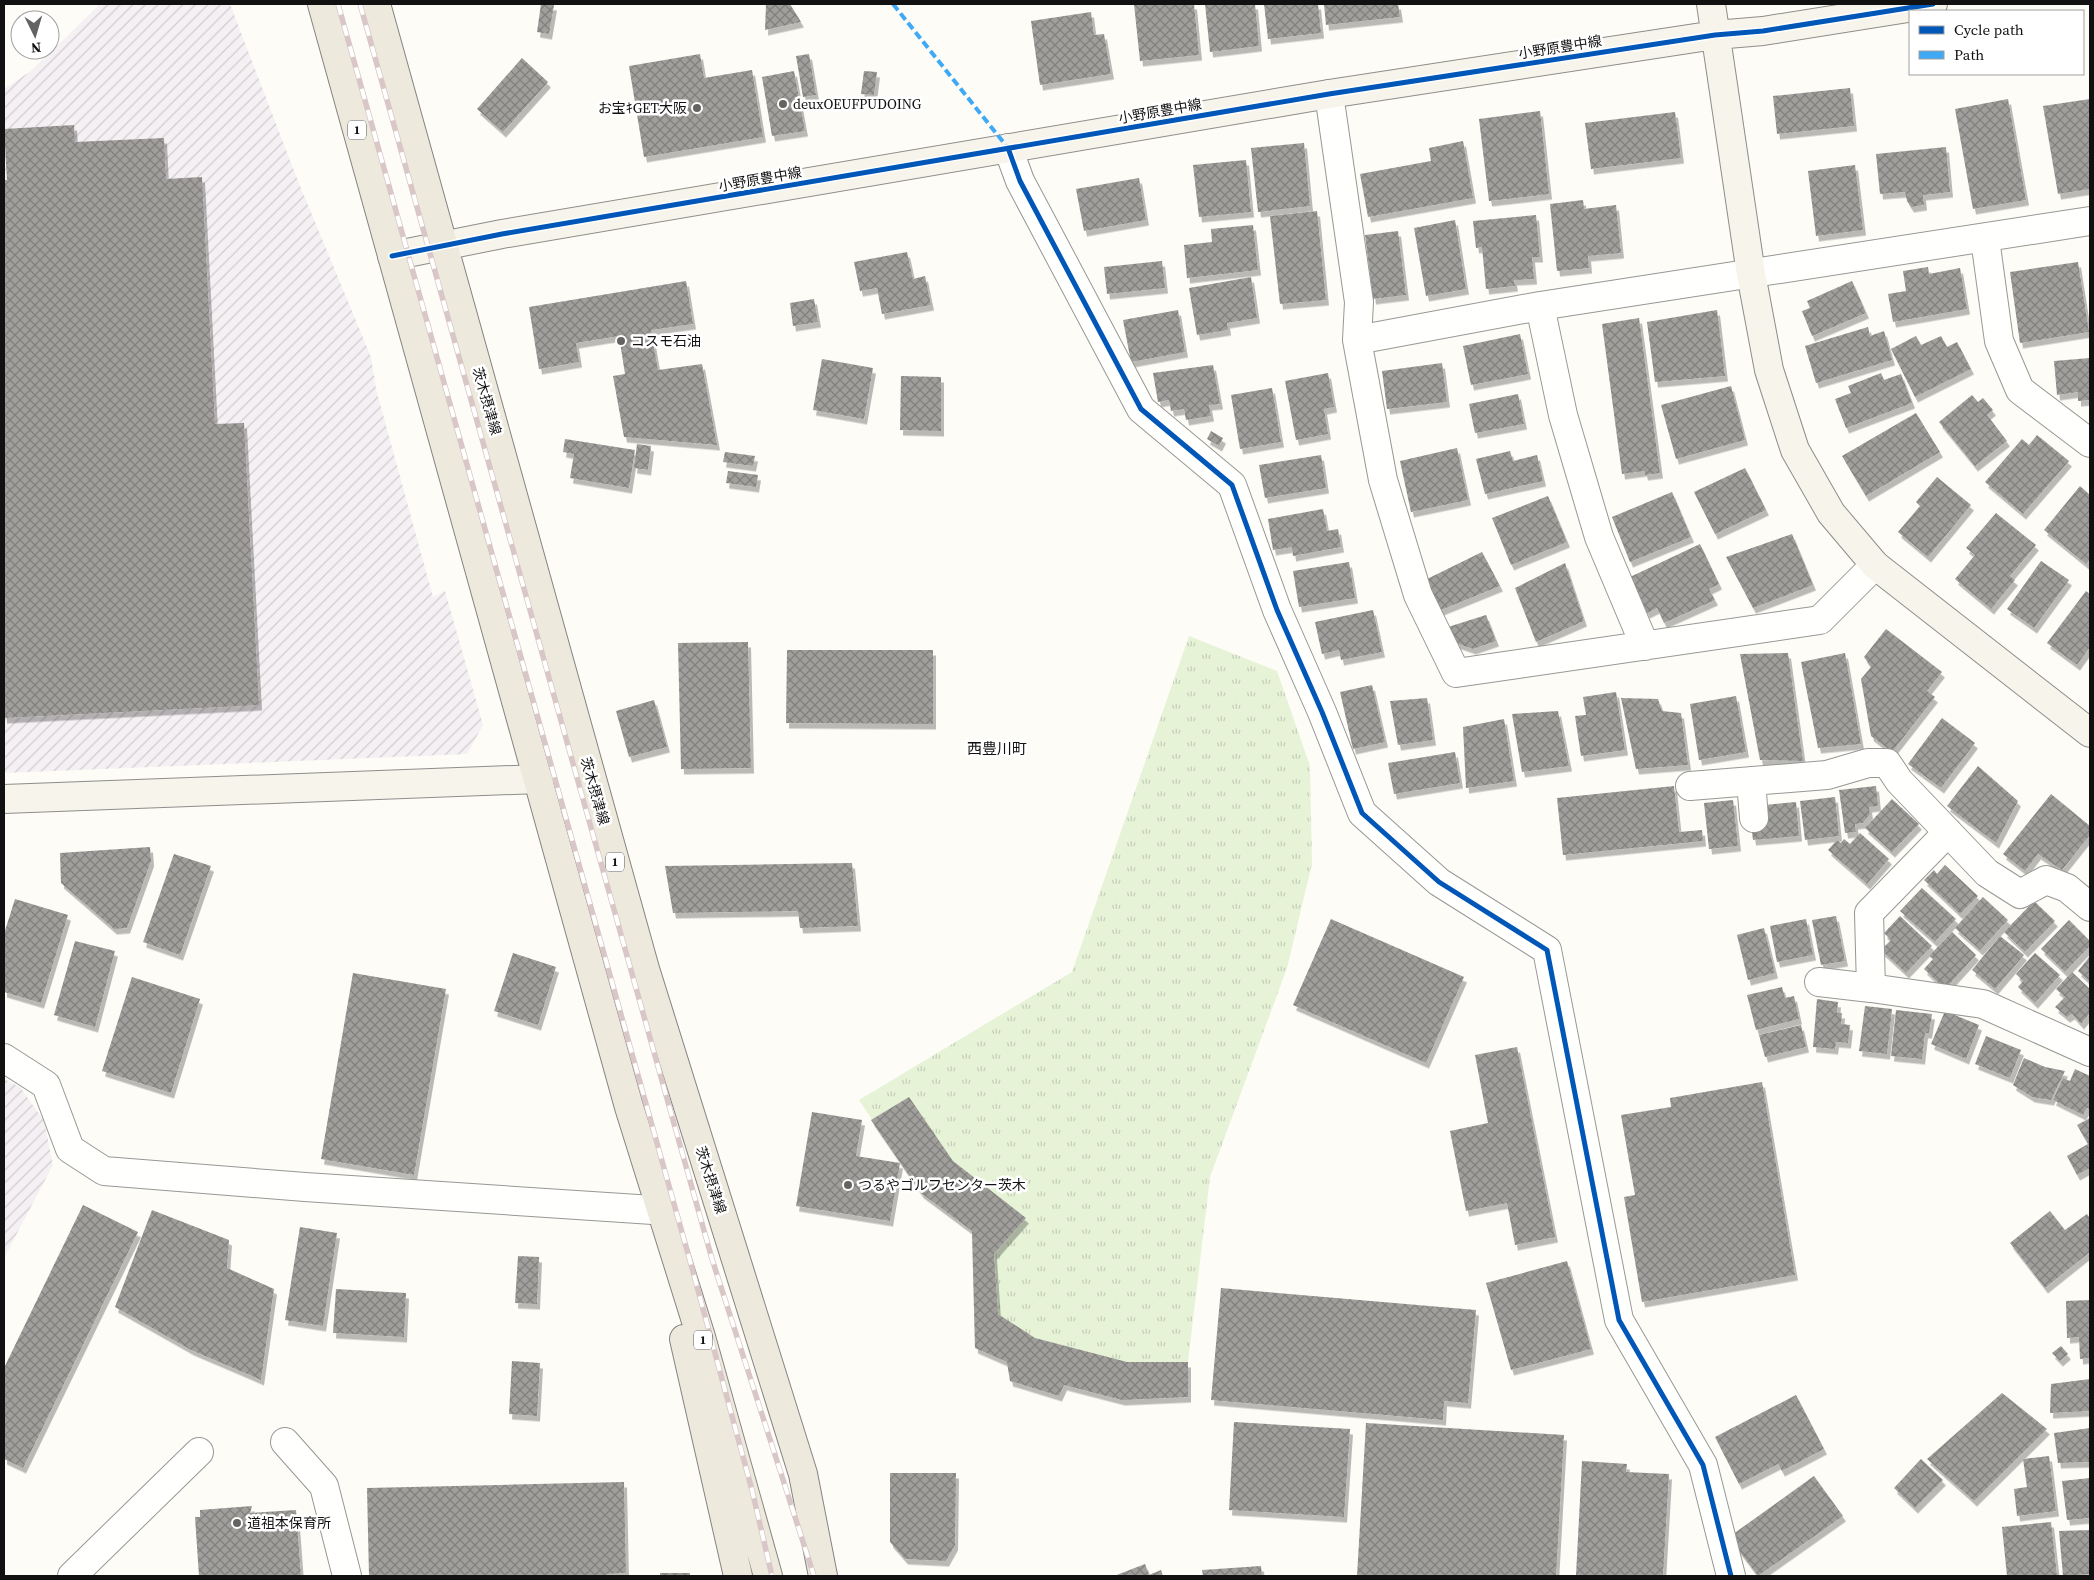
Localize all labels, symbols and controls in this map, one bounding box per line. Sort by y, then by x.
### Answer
north arrow [10,10,60,60]
legend [1909,10,2084,75]
text: Cycle path [1954,19,2024,40]
street label: 小野原豊中線 [1517,31,1603,63]
text: N [30,38,42,58]
text: Path [1954,44,1984,65]
place label: deuxOEUFPUDOING [793,94,922,114]
street label: 小野原豊中線 [1117,94,1203,128]
place label: お宝ｷGET大阪 [598,98,687,118]
marker: deuxOEUFPUDOING [777,98,789,110]
marker: お宝ｷGET大阪 [691,102,703,114]
road number: 1 [348,120,366,140]
street label: 小野原豊中線 [717,162,803,196]
place label: コスモ石油 [631,331,701,351]
marker: コスモ石油 [615,335,627,347]
street label: 茨木摂津線 [468,365,506,437]
district label: 西豊川町 [967,738,1027,759]
street label: 茨木摂津線 [576,755,614,827]
road number: 1 [606,852,624,872]
street label: 茨木摂津線 [691,1144,731,1216]
place label: つるやゴルフセンター茨木 [858,1175,1026,1195]
marker: つるやゴルフセンター茨木 [842,1179,854,1191]
road number: 1 [694,1330,712,1350]
place label: 道祖本保育所 [247,1513,331,1533]
marker: 道祖本保育所 [231,1517,243,1529]

